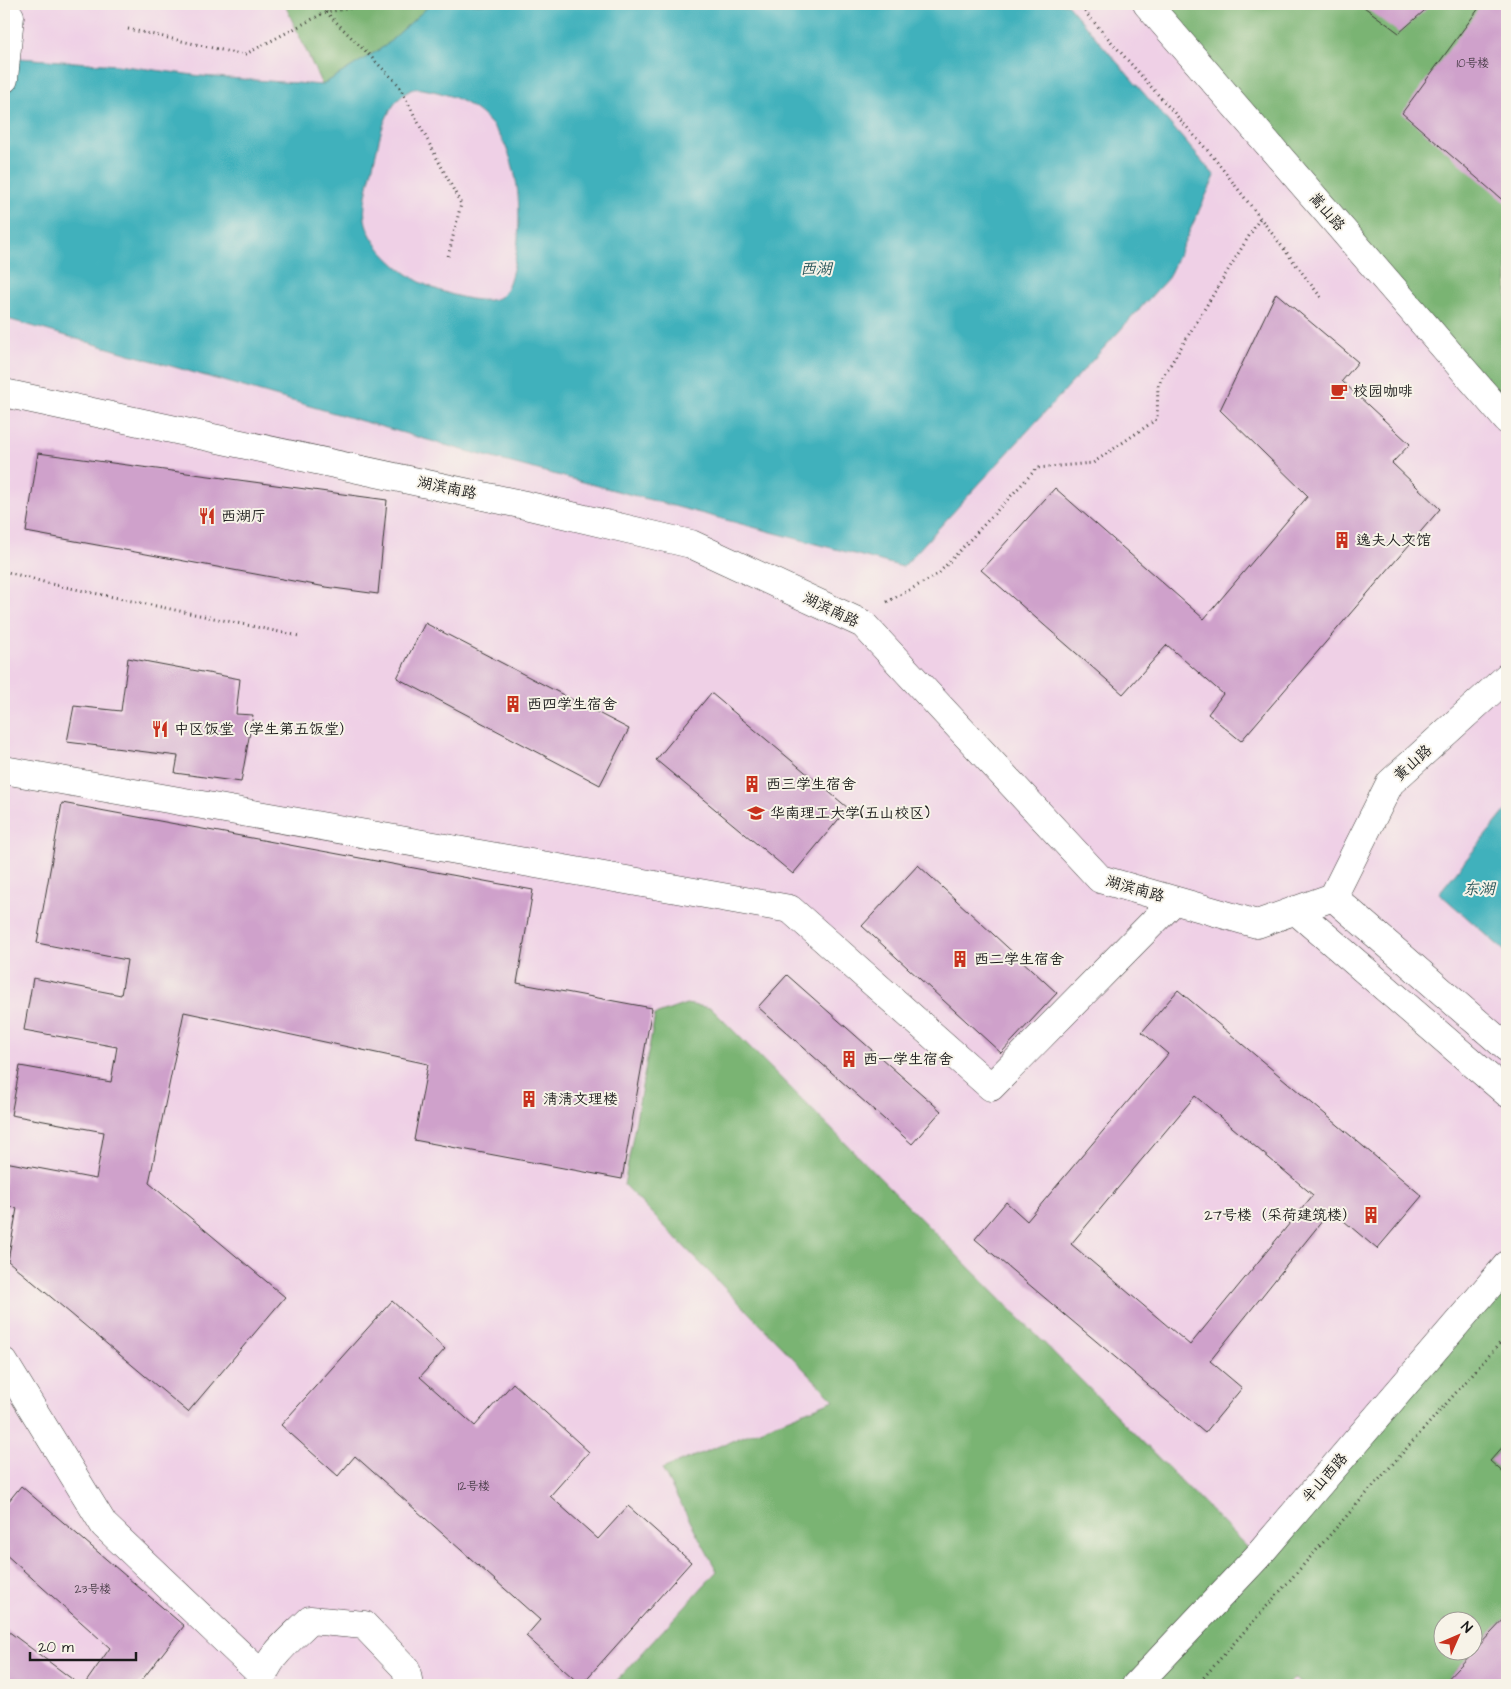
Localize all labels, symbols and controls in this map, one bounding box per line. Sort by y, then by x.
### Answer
house number: 10号楼 [1456,55,1490,72]
street label: 嵩山路 [1304,188,1350,236]
water label: 西湖 [800,258,834,280]
cafe icon: 校园咖啡 [1329,381,1349,401]
place label: 校园咖啡 [1353,381,1413,402]
street label: 湖滨南路 [415,471,479,505]
restaurant icon: 西湖厅 [197,506,217,526]
place label: 西湖厅 [221,506,266,527]
building icon: 逸夫人文馆 [1332,530,1352,550]
place label: 逸夫人文馆 [1356,530,1431,551]
street label: 湖滨南路 [799,587,863,633]
building icon: 西四学生宿舍 [503,694,523,714]
place label: 西四学生宿舍 [527,694,617,715]
restaurant icon: 中区饭堂（学生第五饭堂） [150,719,170,739]
place label: 中区饭堂（学生第五饭堂） [174,719,354,740]
street label: 黄山路 [1389,740,1437,786]
building icon: 西三学生宿舍 [742,774,762,794]
place label: 西三学生宿舍 [766,774,856,795]
school or university icon: 华南理工大学(五山校区) [746,803,766,823]
place label: 华南理工大学(五山校区) [770,803,930,824]
street label: 湖滨南路 [1103,871,1167,907]
water label: 东湖 [1463,878,1497,900]
building icon: 西二学生宿舍 [950,949,970,969]
place label: 西二学生宿舍 [974,949,1064,970]
building icon: 西一学生宿舍 [839,1049,859,1069]
place label: 西一学生宿舍 [863,1049,953,1070]
building icon: 清清文理楼 [519,1089,539,1109]
place label: 清清文理楼 [543,1089,618,1110]
place label: 27号楼（采荷建筑楼） [1204,1205,1357,1226]
building icon: 27号楼（采荷建筑楼） [1361,1205,1381,1225]
street label: 半山西路 [1297,1448,1353,1508]
house number: 12号楼 [458,1478,490,1495]
house number: 23号楼 [75,1581,111,1598]
north arrow [1434,1612,1484,1662]
text: N [1456,1617,1477,1638]
scale bar [30,1629,136,1661]
text: 20 m [38,1637,74,1658]

